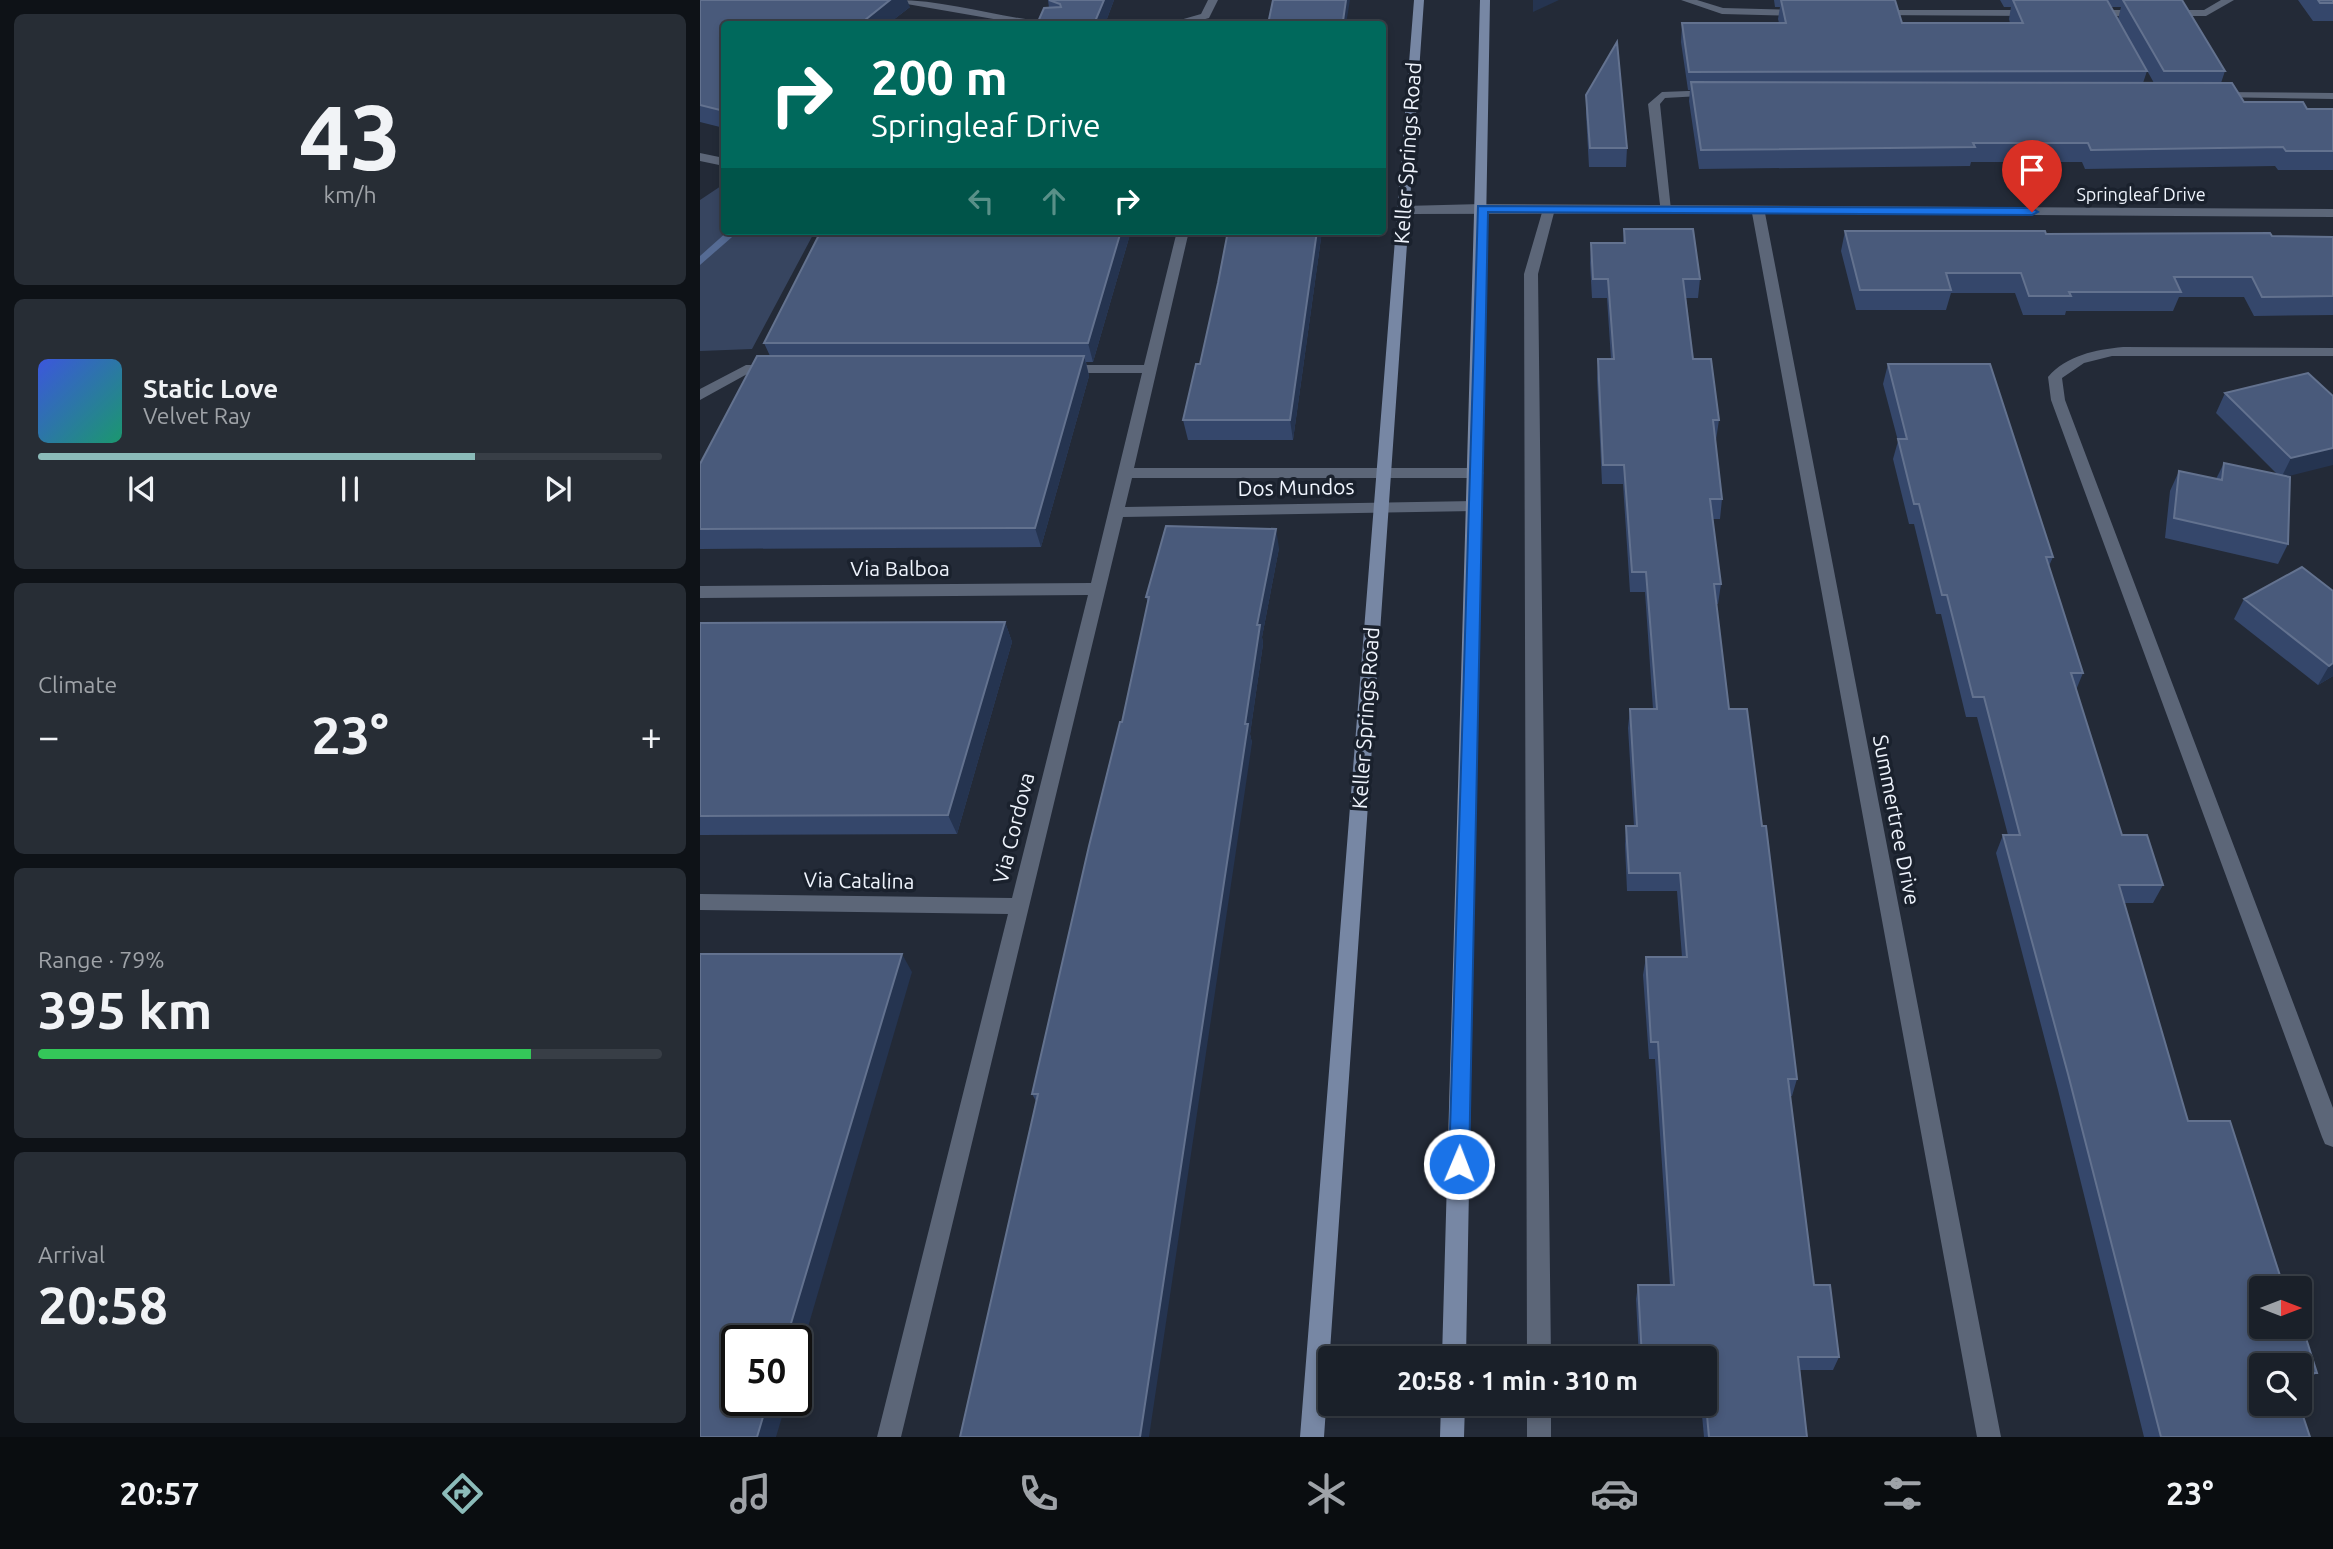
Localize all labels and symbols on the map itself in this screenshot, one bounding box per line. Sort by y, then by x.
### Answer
street label: Keller Springs Road [1389,61,1425,245]
pin [2002,140,2062,212]
street label: Springleaf Drive [2076,184,2206,204]
street label: Dos Mundos [1237,474,1355,500]
street label: Via Balboa [850,556,950,580]
street label: Keller Springs Road [1347,626,1383,810]
street label: Summertree Drive [1869,733,1925,907]
street label: Via Cordova [988,770,1038,886]
street label: Via Catalina [803,867,915,893]
position arrow [1422,1127,1496,1201]
north arrow [2249,1276,2312,1339]
speed limit sign: 50 [721,1325,812,1416]

